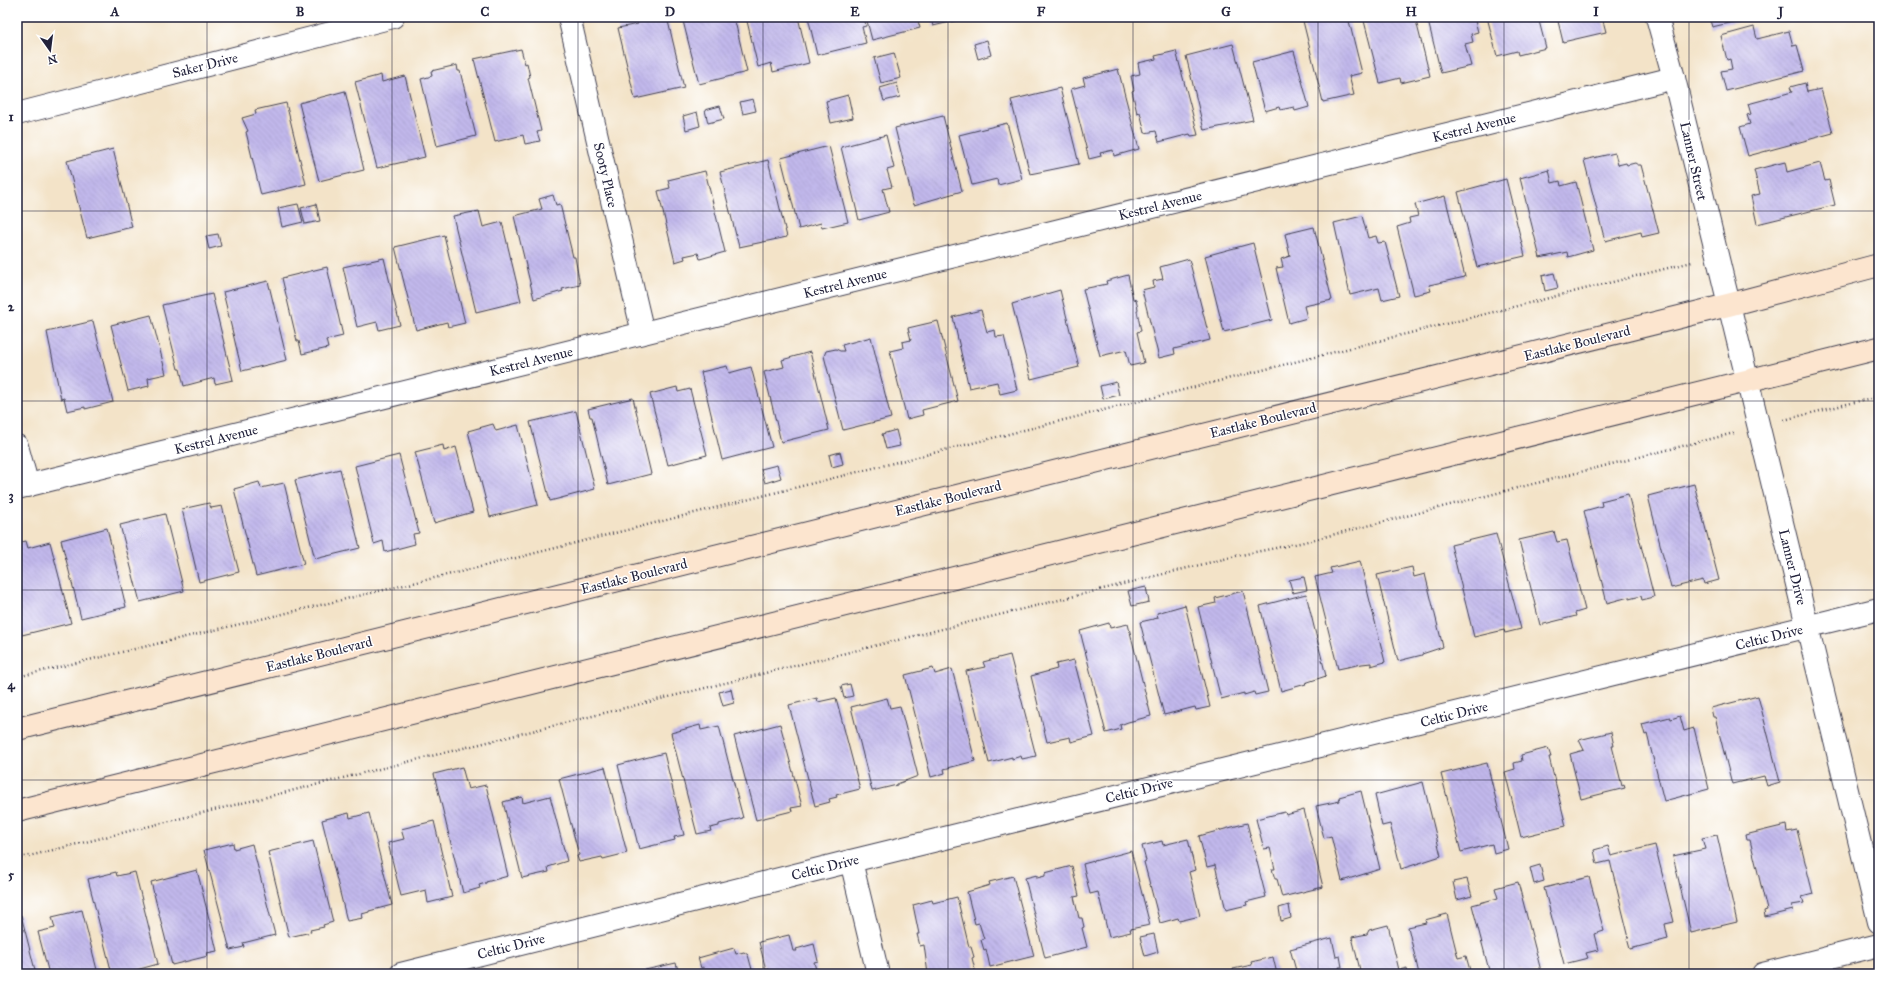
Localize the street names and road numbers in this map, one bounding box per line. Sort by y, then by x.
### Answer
street label: Saker Drive [171,49,240,82]
street label: Kestrel Avenue [1431,109,1518,146]
street label: Lanner Street [1676,120,1711,202]
street label: Sooty Place [590,141,621,210]
street label: Kestrel Avenue [1117,187,1204,224]
street label: Kestrel Avenue [802,265,889,302]
street label: Eastlake Boulevard [1522,322,1632,365]
street label: Kestrel Avenue [488,343,575,380]
street label: Eastlake Boulevard [1208,399,1318,442]
street label: Kestrel Avenue [173,421,260,458]
street label: Eastlake Boulevard [893,477,1003,520]
street label: Lanner Drive [1775,527,1810,607]
street label: Eastlake Boulevard [579,555,689,598]
street label: Celtic Drive [1734,621,1805,654]
street label: Eastlake Boulevard [264,633,374,676]
street label: Celtic Drive [1419,698,1490,731]
street label: Celtic Drive [1104,774,1175,807]
street label: Celtic Drive [790,851,861,884]
street label: Celtic Drive [476,930,547,963]

